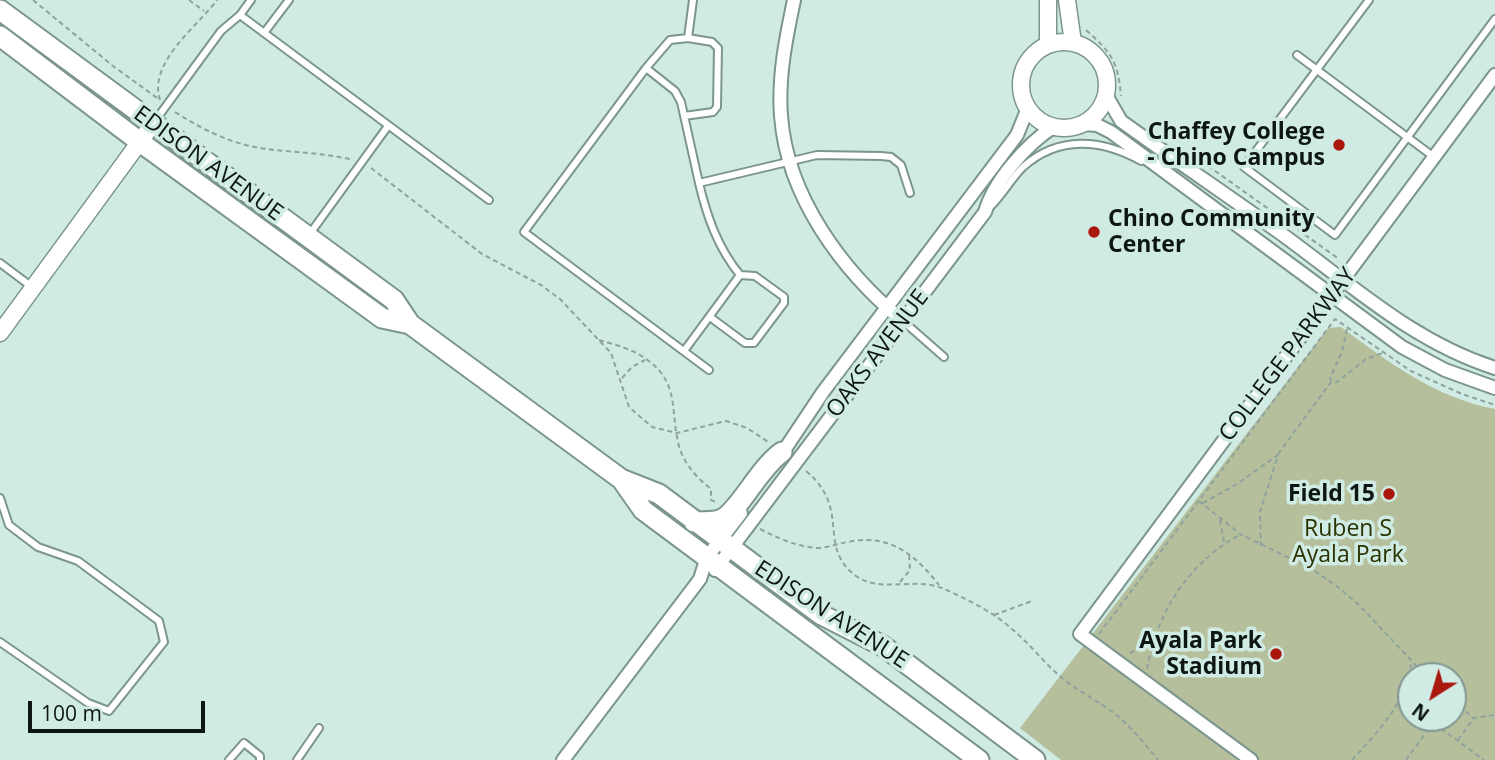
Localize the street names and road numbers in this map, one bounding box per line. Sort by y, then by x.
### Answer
street label: EDISON AVENUE [128,101,288,227]
street label: COLLEGE PARKWAY [1214,263,1362,447]
street label: OAKS AVENUE [821,285,935,423]
street label: EDISON AVENUE [749,555,913,675]

